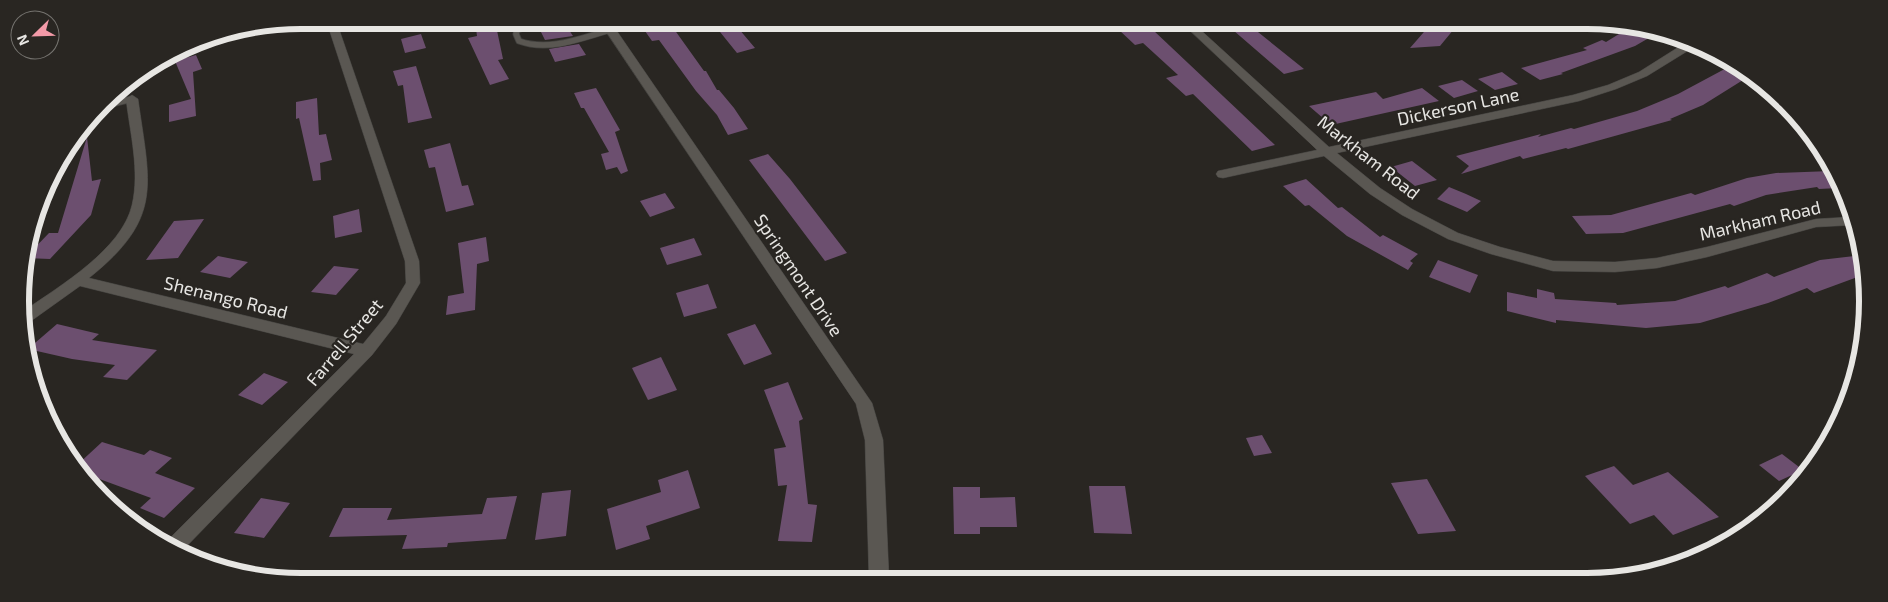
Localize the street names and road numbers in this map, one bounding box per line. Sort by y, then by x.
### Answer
street label: Dickerson Lane [1395,82,1521,130]
street label: Markham Road [1314,110,1424,204]
street label: Markham Road [1697,195,1823,245]
street label: Springmont Drive [750,210,848,340]
street label: Shenango Road [162,271,290,323]
street label: Farrell Street [301,294,387,390]

